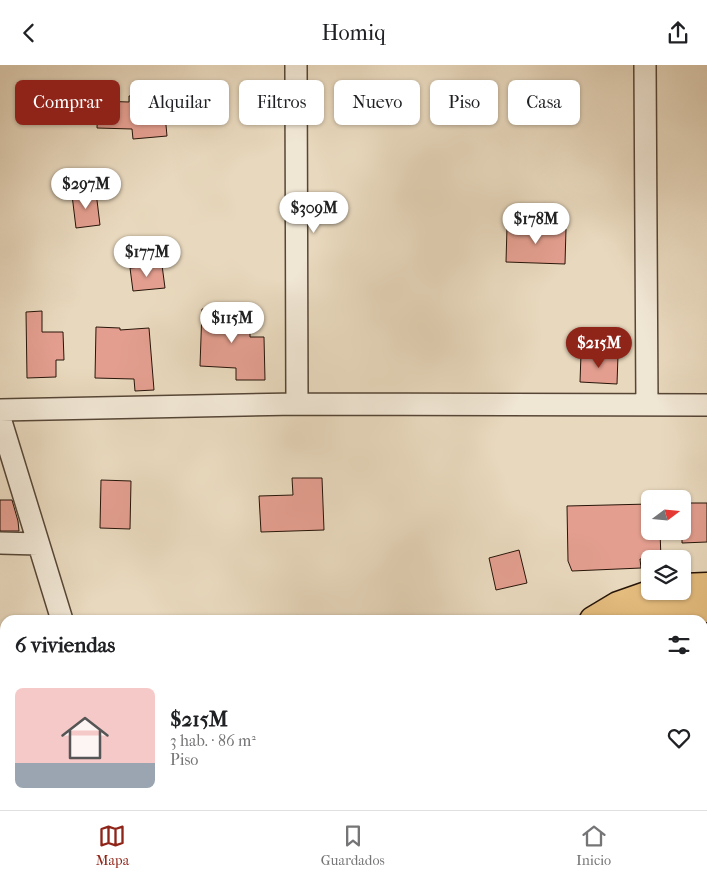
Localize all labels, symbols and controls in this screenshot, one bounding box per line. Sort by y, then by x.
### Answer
icon: back [15,19,43,47]
icon: share [664,19,692,47]
text: Homiq [321,20,386,46]
chip: Comprar [15,80,120,125]
chip: Alquilar [130,80,229,125]
chip: Filtros [239,80,324,125]
chip: Nuevo [334,80,420,125]
chip: Piso [430,80,498,125]
chip: Casa [508,80,580,125]
pin: $297M [51,167,121,210]
text: $297M [62,174,110,193]
pin: $309M [279,191,349,234]
text: $309M [290,198,338,217]
pin: $178M [501,203,571,245]
text: $178M [514,209,558,228]
pin: $177M [112,235,182,278]
text: $177M [125,242,169,261]
pin: $115M [197,301,267,344]
text: $115M [211,308,253,327]
pin: $215M [564,327,634,369]
text: $215M [577,333,621,352]
north arrow [641,490,691,540]
map controls [641,490,691,600]
button: layers [641,550,691,600]
icon: filters [665,631,693,659]
text: 6 viviendas [15,633,115,657]
text: $215M [170,707,228,731]
icon: home [55,708,115,768]
icon: heart [665,724,693,752]
text: 3 hab. · 86 m² [170,731,256,750]
text: Piso [170,750,198,769]
tab: Mapa [96,822,129,869]
tab: Guardados [321,822,385,869]
tab: Inicio [576,822,611,869]

